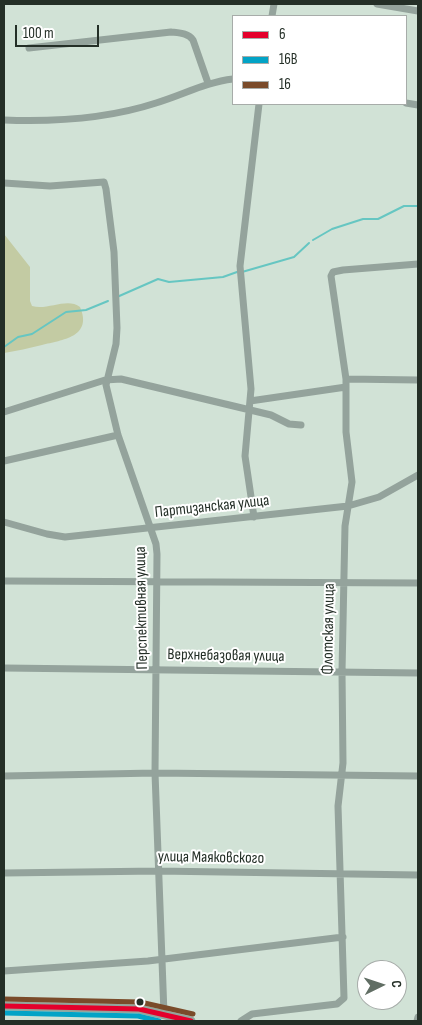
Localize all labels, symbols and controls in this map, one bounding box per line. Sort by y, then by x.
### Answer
scale bar [18,15,101,47]
legend [232,15,407,105]
text: 100 m [23,24,54,43]
text: 6 [279,25,286,44]
text: 16В [279,50,298,69]
text: 16 [279,75,291,94]
street label: Партизанская улица [154,491,270,523]
street label: Перспективная улица [131,546,153,670]
street label: Флотская улица [319,583,339,675]
street label: Верхнебазовая улица [167,645,285,667]
street label: улица Маяковского [158,847,264,869]
north arrow [357,960,407,1010]
text: С [388,980,405,988]
unlabelled marker [135,997,145,1007]

